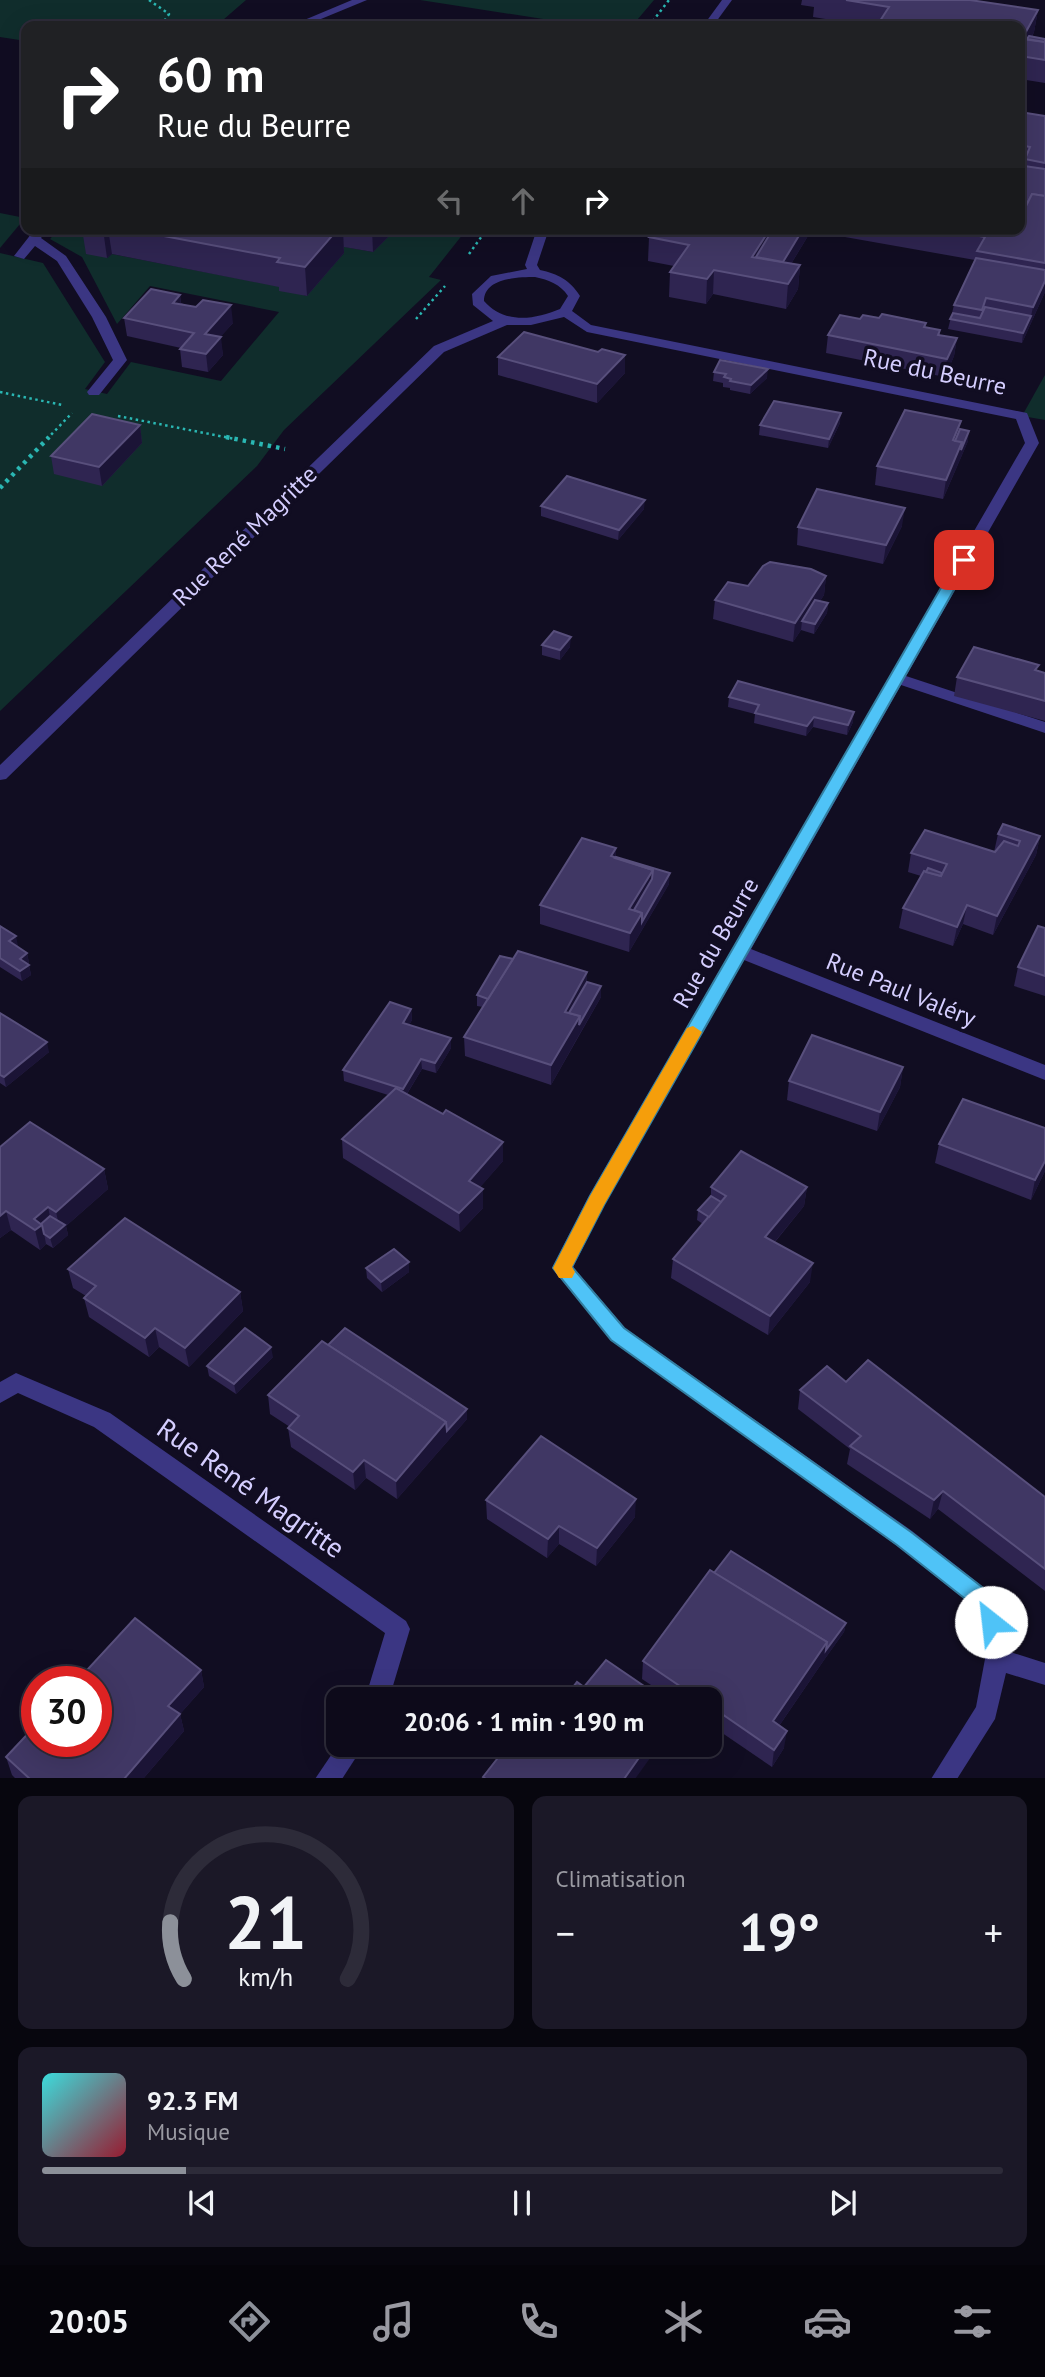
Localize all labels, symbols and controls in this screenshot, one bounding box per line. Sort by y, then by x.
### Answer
text: 60 m [157,42,264,106]
icon: right [42,49,133,140]
text: Rue du Beurre [157,104,351,146]
icon: left [431,182,469,220]
icon: ahead [504,182,542,220]
icon: right [577,182,615,220]
street label: Rue du Beurre [861,341,1009,402]
street label: Rue René Magritte [166,459,323,613]
pin [934,530,994,590]
icon: arrive [945,541,983,579]
street label: Rue du Beurre [666,872,765,1014]
street label: Rue Paul Valéry [822,945,981,1034]
street label: Rue René Magritte [150,1409,352,1566]
position arrow [954,1585,1028,1659]
speed limit sign: 30 [21,1666,112,1757]
text: 20:06 · 1 min · 190 m [404,1705,644,1738]
text: Climatisation [556,1864,686,1893]
text: 21 [224,1875,307,1969]
text: 19° [738,1898,820,1965]
text: − [556,1908,575,1957]
text: + [984,1908,1003,1957]
text: km/h [238,1960,293,1992]
text: 92.3 FM [147,2084,238,2117]
text: Musique [147,2117,230,2146]
icon: previous [183,2184,221,2222]
icon: pause [503,2184,541,2222]
icon: next [824,2184,862,2222]
icon: directions [225,2297,274,2346]
icon: music [369,2297,418,2346]
icon: phone [514,2297,563,2346]
icon: climate [659,2297,708,2346]
icon: car [803,2297,852,2346]
icon: filters [948,2297,997,2346]
text: 20:05 [48,2300,129,2342]

